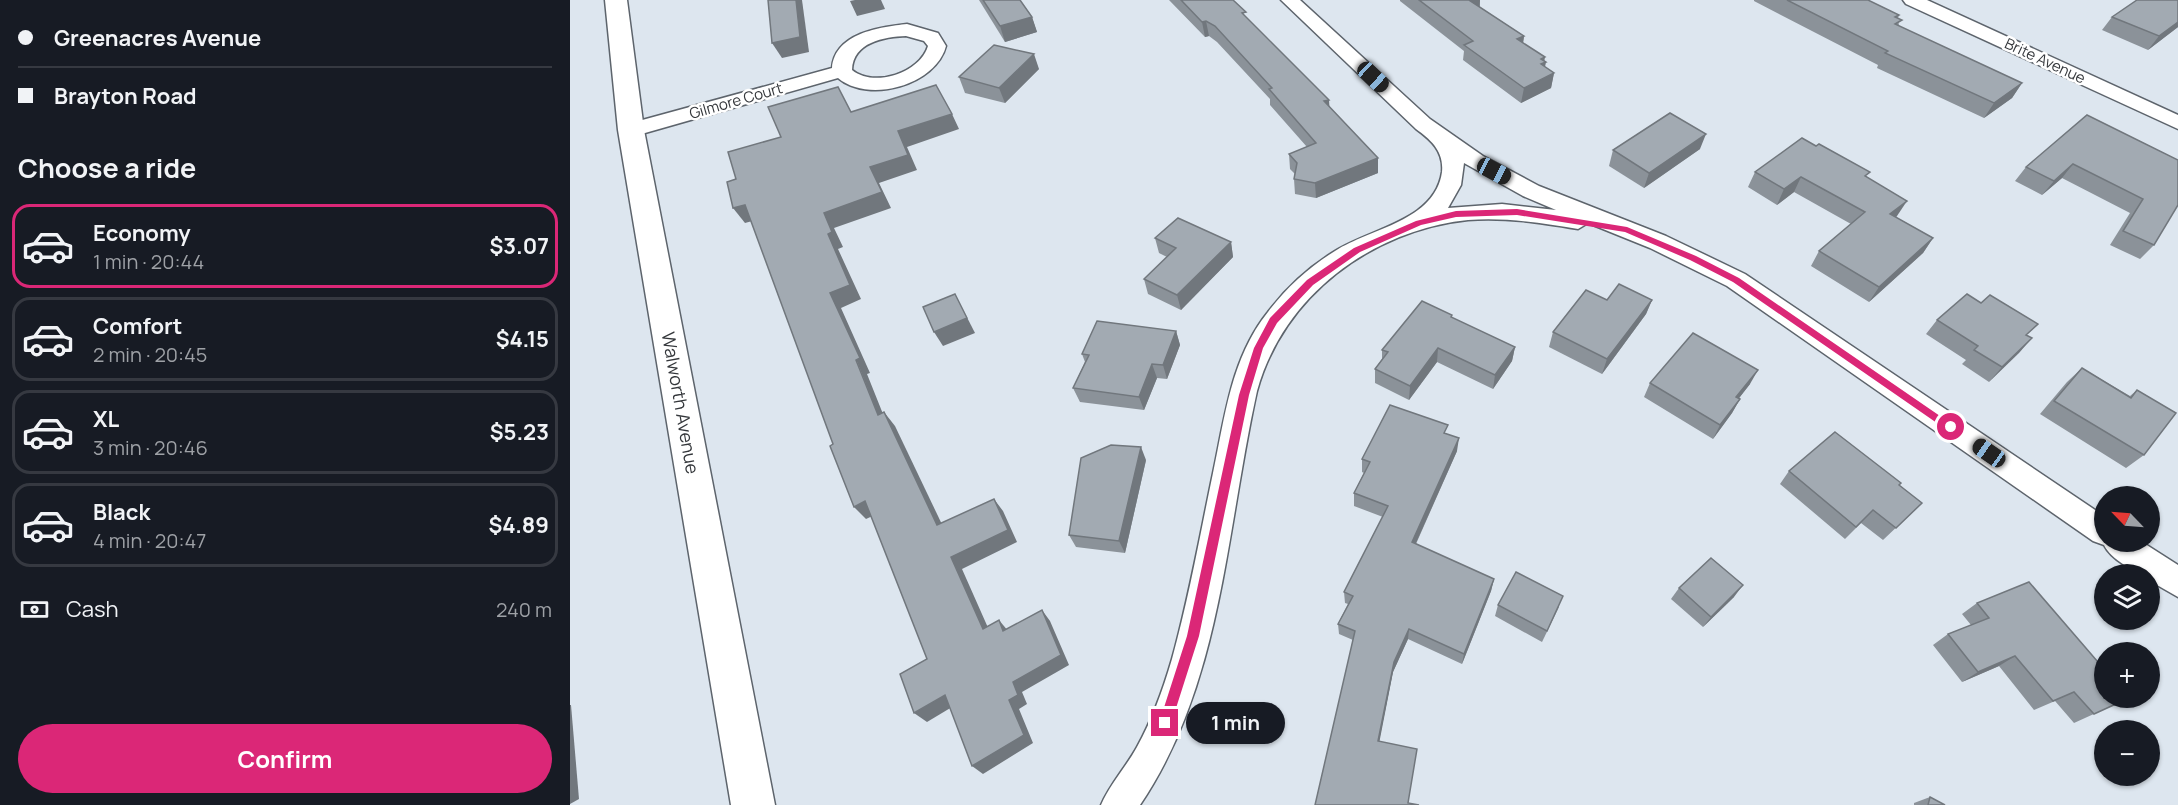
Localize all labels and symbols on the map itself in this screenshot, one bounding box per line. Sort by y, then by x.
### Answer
street label: Brite Avenue [2001,33,2089,89]
car [1354,58,1392,96]
street label: Gilmore Court [687,77,785,124]
car [1474,155,1514,187]
street label: Walworth Avenue [657,330,705,476]
route start [1937,413,1964,440]
car [1969,435,2009,471]
north arrow [2094,486,2160,552]
callout: 1 min [1186,702,1285,744]
route end [1151,709,1178,736]

